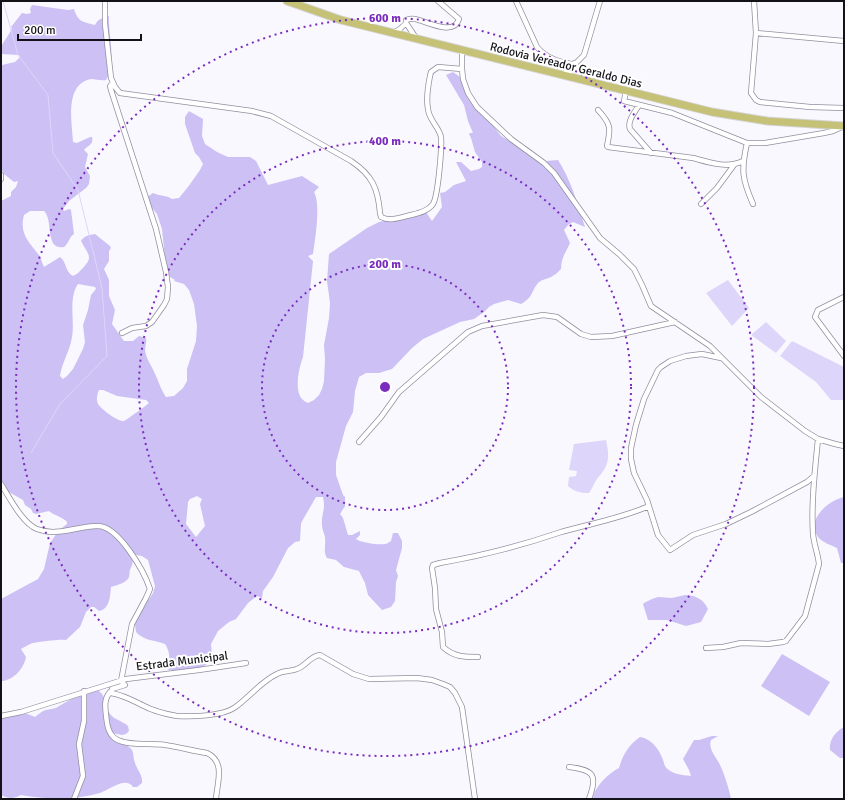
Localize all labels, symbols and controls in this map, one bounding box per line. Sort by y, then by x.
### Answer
text: 600 m [369,11,401,26]
scale bar [18,16,141,42]
text: 200 m [24,23,56,38]
street label: Rodovia Vereador Geraldo Dias [488,39,644,92]
text: 400 m [369,134,401,149]
text: 200 m [369,257,401,272]
centre of rings [378,380,392,394]
street label: Estrada Municipal [135,648,229,675]

